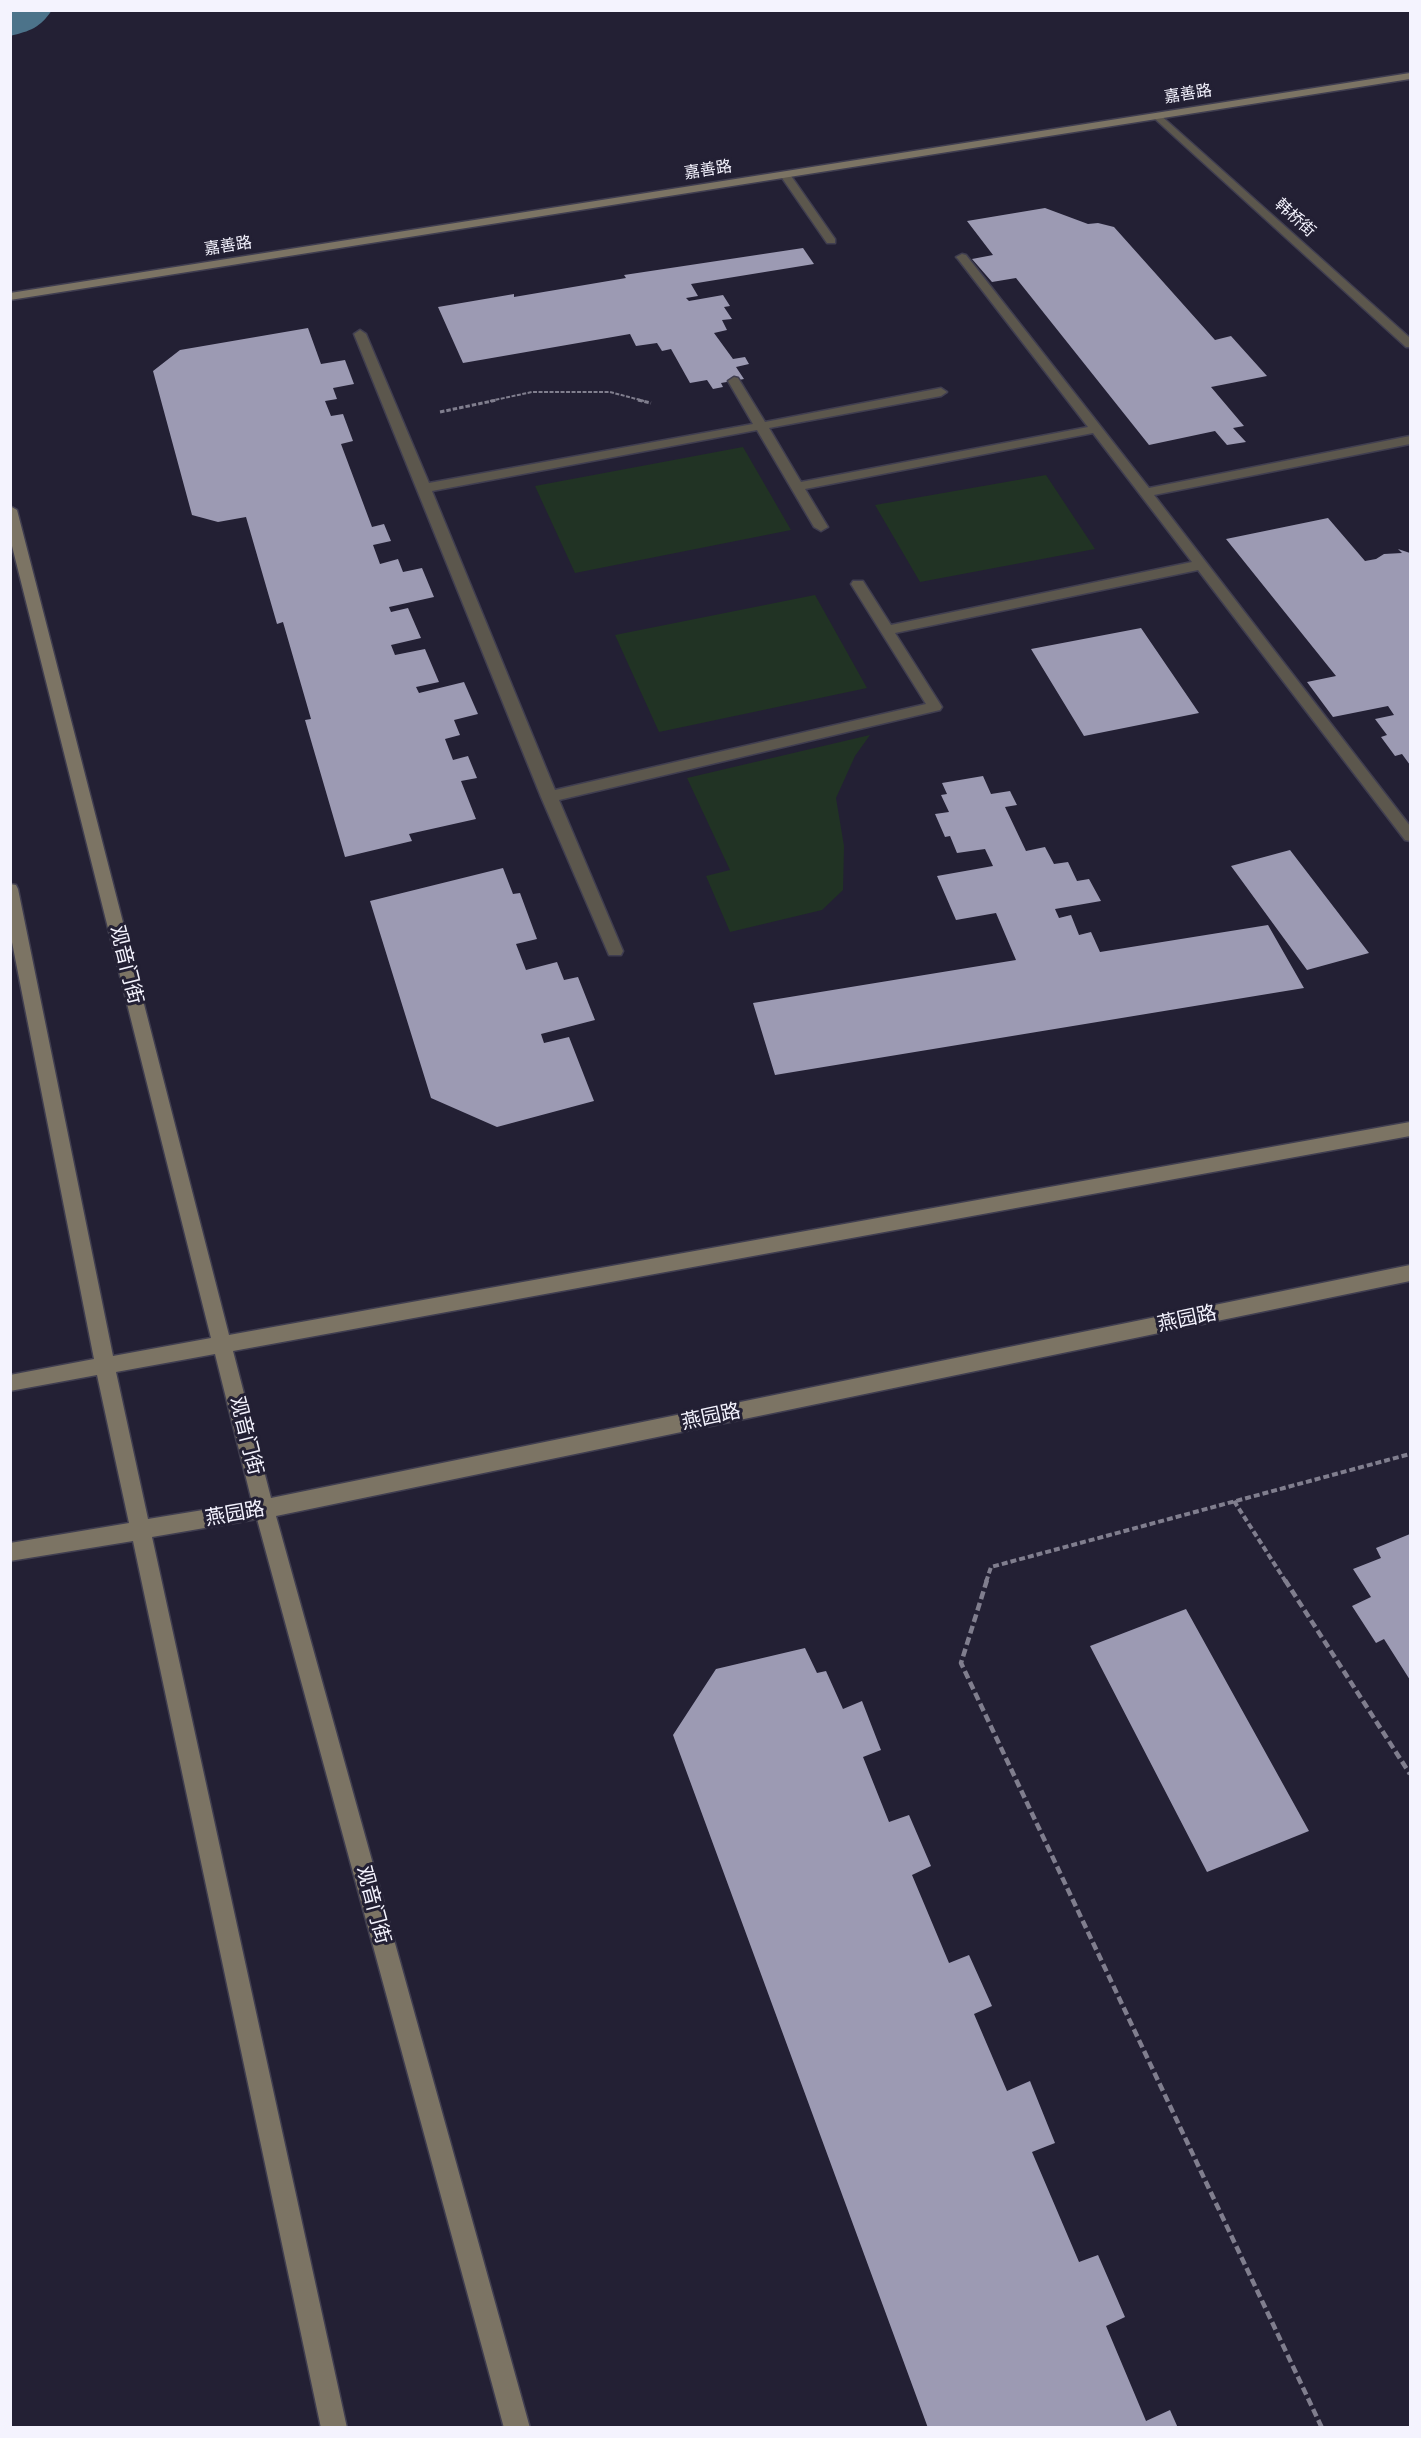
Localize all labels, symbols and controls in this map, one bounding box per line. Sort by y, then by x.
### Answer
street label: 嘉善路 [1163,81,1213,107]
street label: 嘉善路 [683,157,733,183]
street label: 韩桥街 [1271,195,1319,241]
street label: 嘉善路 [203,233,253,259]
street label: 观音门街 [105,923,147,1007]
street label: 燕园路 [1155,1301,1219,1337]
street label: 观音门街 [225,1394,267,1478]
street label: 燕园路 [679,1399,743,1435]
street label: 燕园路 [203,1497,267,1531]
street label: 观音门街 [351,1863,395,1947]

